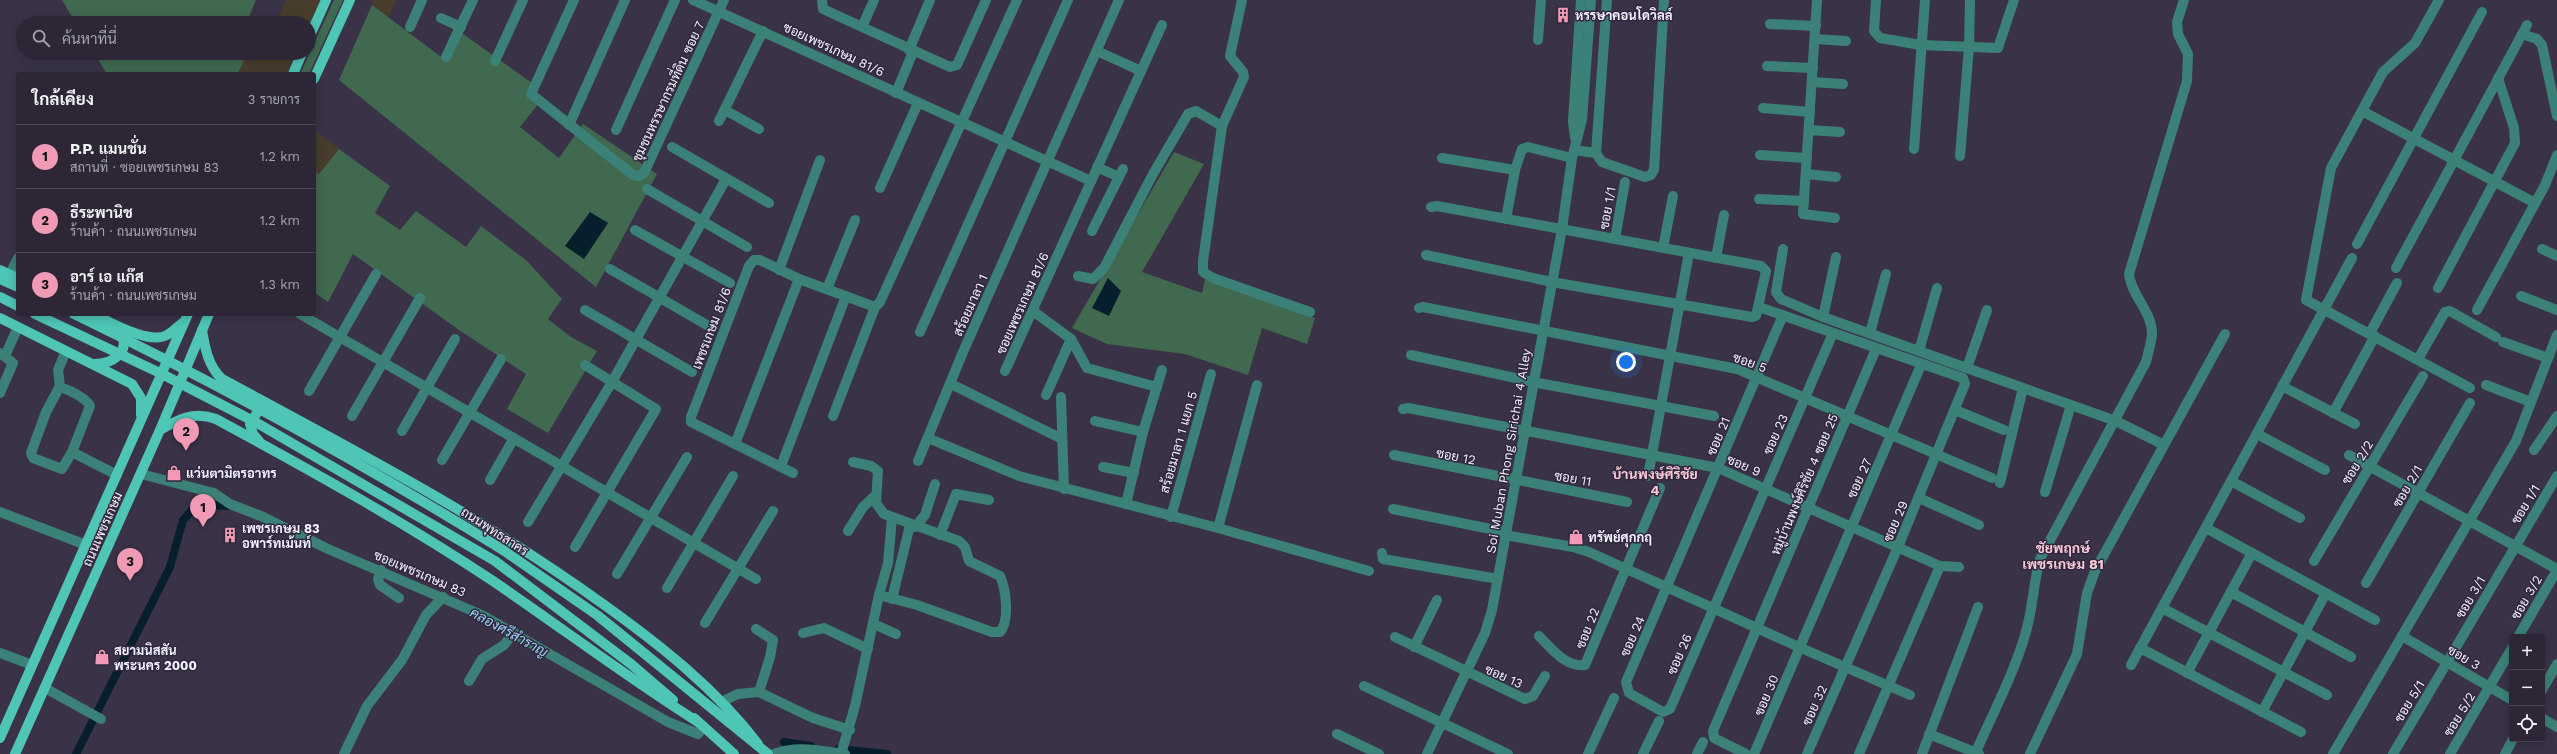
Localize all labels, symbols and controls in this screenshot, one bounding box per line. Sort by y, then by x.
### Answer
building icon: หรรษาคอนโดวิลล์ [1554,6,1572,24]
place label: หรรษาคอนโดวิลล์ [1575,6,1673,23]
search box [16,16,316,60]
street label: ชุมชนหรรษากรมที่ดิน ซอย 7 [625,17,709,165]
street label: ซอยเพชรเกษม 81/6 [781,19,887,79]
icon: search [30,27,52,49]
text: ค้นหาที่นี่ [62,30,117,48]
text: ใกล้เคียง [32,89,94,109]
text: 3 รายการ [248,92,300,107]
text: P.P. แมนชั่น [70,140,147,158]
text: 1 [42,149,48,164]
text: 1.2 km [260,149,300,164]
text: สถานที่ · ซอยเพชรเกษม 83 [70,160,219,175]
street label: ซอย 1/1 [1596,186,1619,231]
text: ธีระพานิช [70,204,133,222]
text: 2 [41,213,49,228]
text: 1.2 km [260,213,300,228]
text: ร้านค้า · ถนนเพชรเกษม [70,224,197,239]
street label: ซอยเพชรเกษม 81/6 [993,250,1052,356]
text: อาร์ เอ แก๊ส [70,268,144,286]
street label: สร้อยมาลา 1 [948,271,991,339]
text: 3 [41,277,49,292]
text: 1.3 km [260,277,300,292]
street label: เพชรเกษม 81/6 [689,285,734,371]
text: ร้านค้า · ถนนเพชรเกษม [70,288,197,303]
street label: Soi Muban Phong Sirichai 4 Alley [1483,347,1534,555]
street label: ซอย 5 [1731,349,1769,376]
your location [1616,352,1636,372]
street label: สร้อยมาลา 1 แยก 5 [1155,389,1200,495]
street label: หมู่บ้านพงษ์ศิริชัย 4 ซอย 25 [1766,410,1843,558]
street label: ซอย 23 [1760,412,1791,457]
street label: ซอย 21 [1704,415,1733,458]
pin: 2 [173,418,199,451]
street label: ซอย 2/2 [2339,438,2376,487]
street label: ซอย 12 [1435,445,1477,468]
street label: ซอย 9 [1725,452,1763,479]
street label: ซอย 27 [1844,456,1875,500]
street label: ซอย 2/1 [2389,463,2425,510]
shop icon: แว่นตามิตรอาทร [165,464,183,482]
place label: แว่นตามิตรอาทร [186,465,277,481]
district label: บ้านพงษ์ศิริชัย 4 [1612,465,1698,498]
street label: ซอย 11 [1553,468,1593,489]
street label: ซอย 1/1 [2508,482,2543,527]
street label: ถนนเพชรเกษม [79,490,126,569]
pin: 1 [190,494,216,527]
street label: ซอย 29 [1880,498,1911,544]
street label: ถนนพุทธสาคร [457,504,531,560]
place label: เพชรเกษม 83 อพาร์ทเม้นท์ [242,521,320,551]
building icon: เพชรเกษม 83 อพาร์ทเม้นท์ [221,526,239,544]
shop icon: ทรัพย์ศุกกฤ [1567,528,1585,546]
place label: ทรัพย์ศุกกฤ [1588,528,1652,548]
district label: ชัยพฤกษ์ เพชรเกษม 81 [2022,539,2104,572]
street label: ซอยเพชรเกษม 83 [371,547,468,600]
pin: 3 [117,548,143,581]
street label: ซอย 3/2 [2508,573,2545,622]
street label: ซอย 3/1 [2452,574,2488,621]
water label: คลองศรีสำราญ [467,603,551,661]
street label: ซอย 22 [1573,606,1602,651]
street label: ซอย 24 [1617,614,1648,659]
street label: ซอย 26 [1664,631,1695,677]
map controls [2509,634,2545,742]
button: + [2509,634,2545,670]
place label: สยามนิสสัน พระนคร 2000 [114,642,197,673]
street label: ซอย 3 [2445,642,2483,673]
shop icon: สยามนิสสัน พระนคร 2000 [93,648,111,666]
street label: ซอย 13 [1483,661,1525,691]
button: − [2509,670,2545,706]
street label: ซอย 30 [1751,672,1782,718]
street label: ซอย 5/1 [2391,678,2428,725]
street label: ซอย 32 [1799,683,1830,728]
street label: ซอย 5/2 [2441,690,2478,739]
button: locate [2509,706,2545,742]

